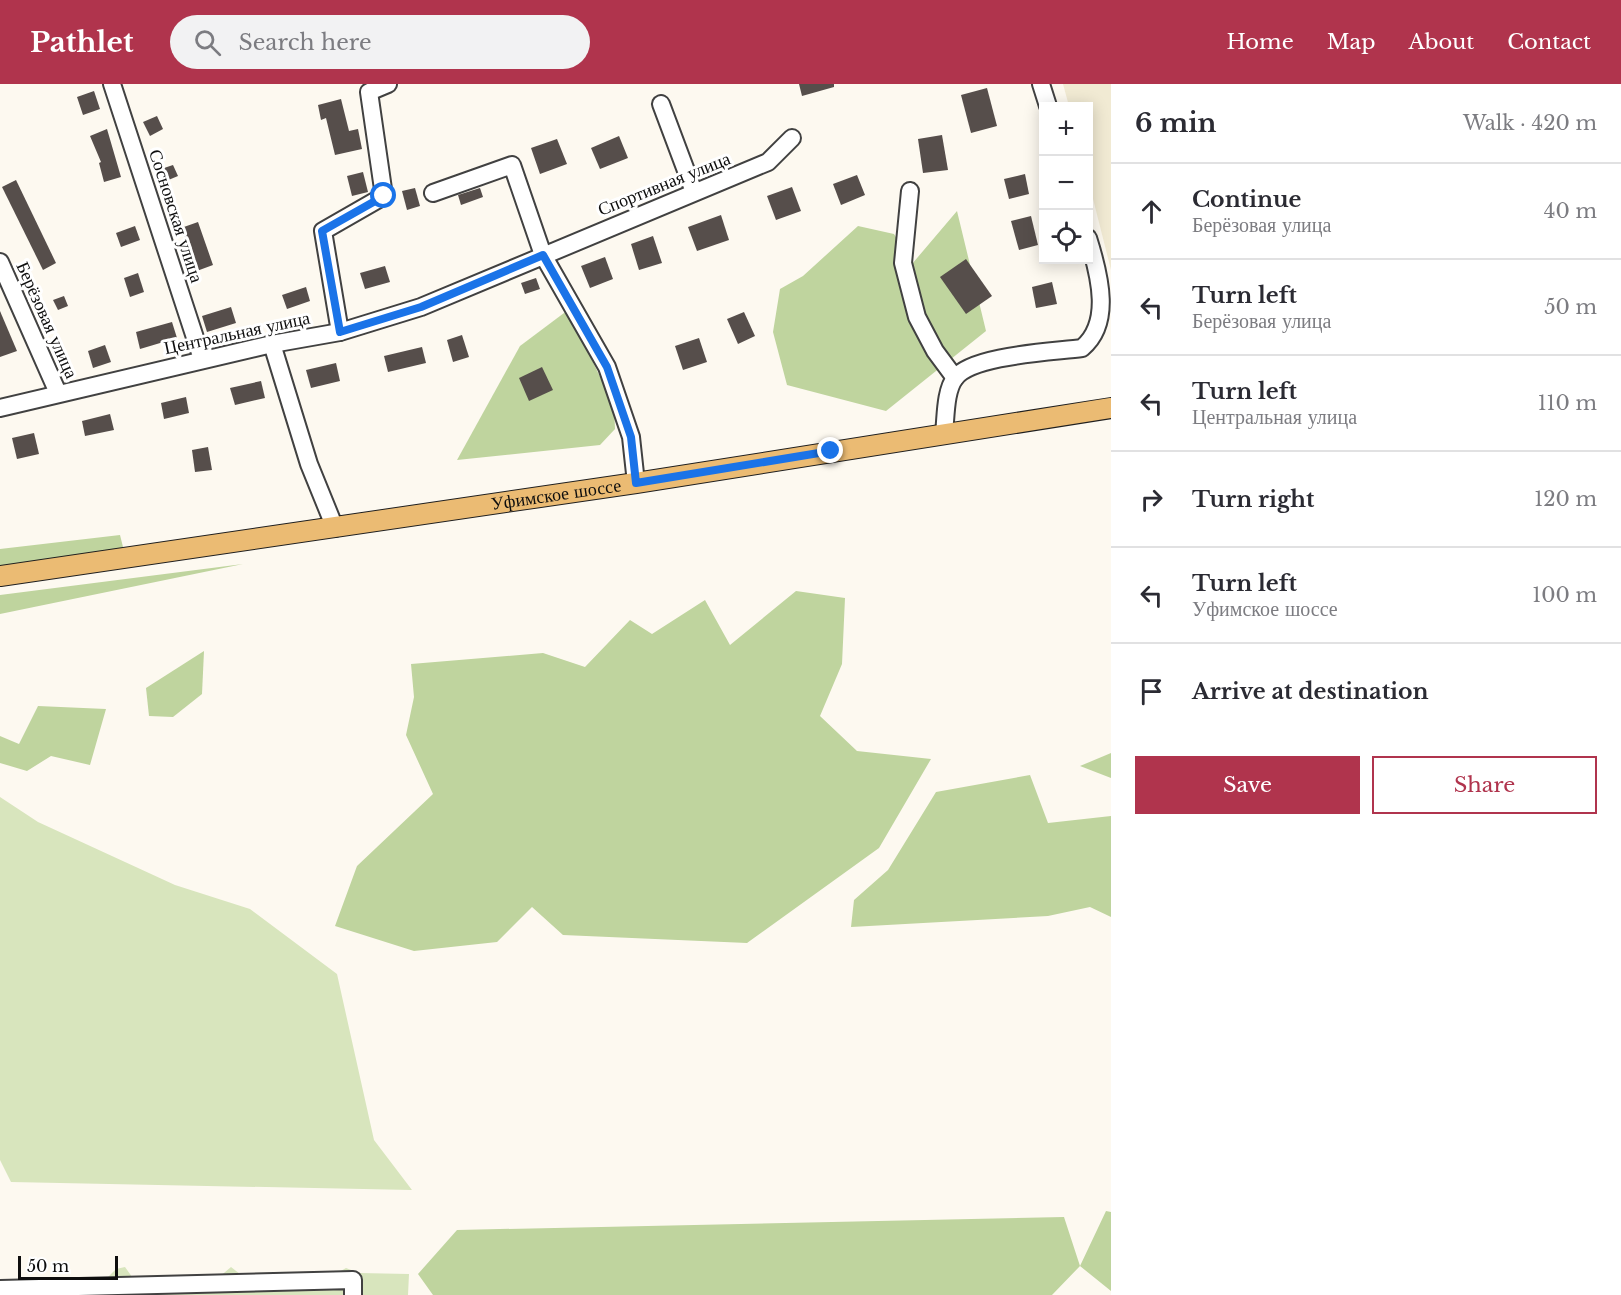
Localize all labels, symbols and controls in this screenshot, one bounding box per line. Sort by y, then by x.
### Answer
search box [170,15,590,69]
text: Pathlet [30,25,134,60]
icon: search [191,26,224,59]
text: Search here [239,29,372,56]
text: Home [1227,29,1294,55]
text: Map [1327,29,1375,55]
text: About [1408,29,1474,55]
text: Contact [1507,29,1591,55]
map controls [1039,102,1093,264]
button: + [1039,102,1093,156]
text: 6 min [1135,107,1216,139]
text: Walk · 420 m [1463,111,1597,135]
street label: Сосновская улица [144,147,208,285]
street label: Спортивная улица [595,147,733,221]
button: − [1039,156,1093,210]
route start [370,182,396,208]
text: Continue [1192,186,1301,213]
icon: ahead [1135,195,1168,228]
text: 40 m [1544,199,1597,223]
button: locate [1039,210,1093,264]
text: Берёзовая улица [1192,213,1331,237]
street label: Берёзовая улица [11,258,83,382]
text: Turn left [1192,282,1297,309]
icon: left [1135,291,1168,324]
text: 50 m [1544,295,1597,319]
street label: Центральная улица [162,307,312,359]
text: Берёзовая улица [1192,309,1331,333]
text: Turn left [1192,378,1297,405]
icon: left [1135,387,1168,420]
text: 110 m [1538,391,1597,415]
text: Центральная улица [1192,405,1357,429]
route end [817,437,843,463]
street label: Уфимское шоссе [490,474,623,515]
icon: right [1135,483,1168,516]
text: Turn right [1192,486,1314,513]
text: 120 m [1534,487,1597,511]
text: Turn left [1192,570,1297,597]
icon: left [1135,579,1168,612]
text: 100 m [1532,583,1597,607]
text: Уфимское шоссе [1192,597,1338,621]
icon: arrive [1135,675,1168,708]
text: Arrive at destination [1192,678,1429,705]
button: Save [1135,756,1360,814]
button: Share [1372,756,1597,814]
scale bar [18,1253,118,1280]
text: 50 m [27,1256,69,1276]

